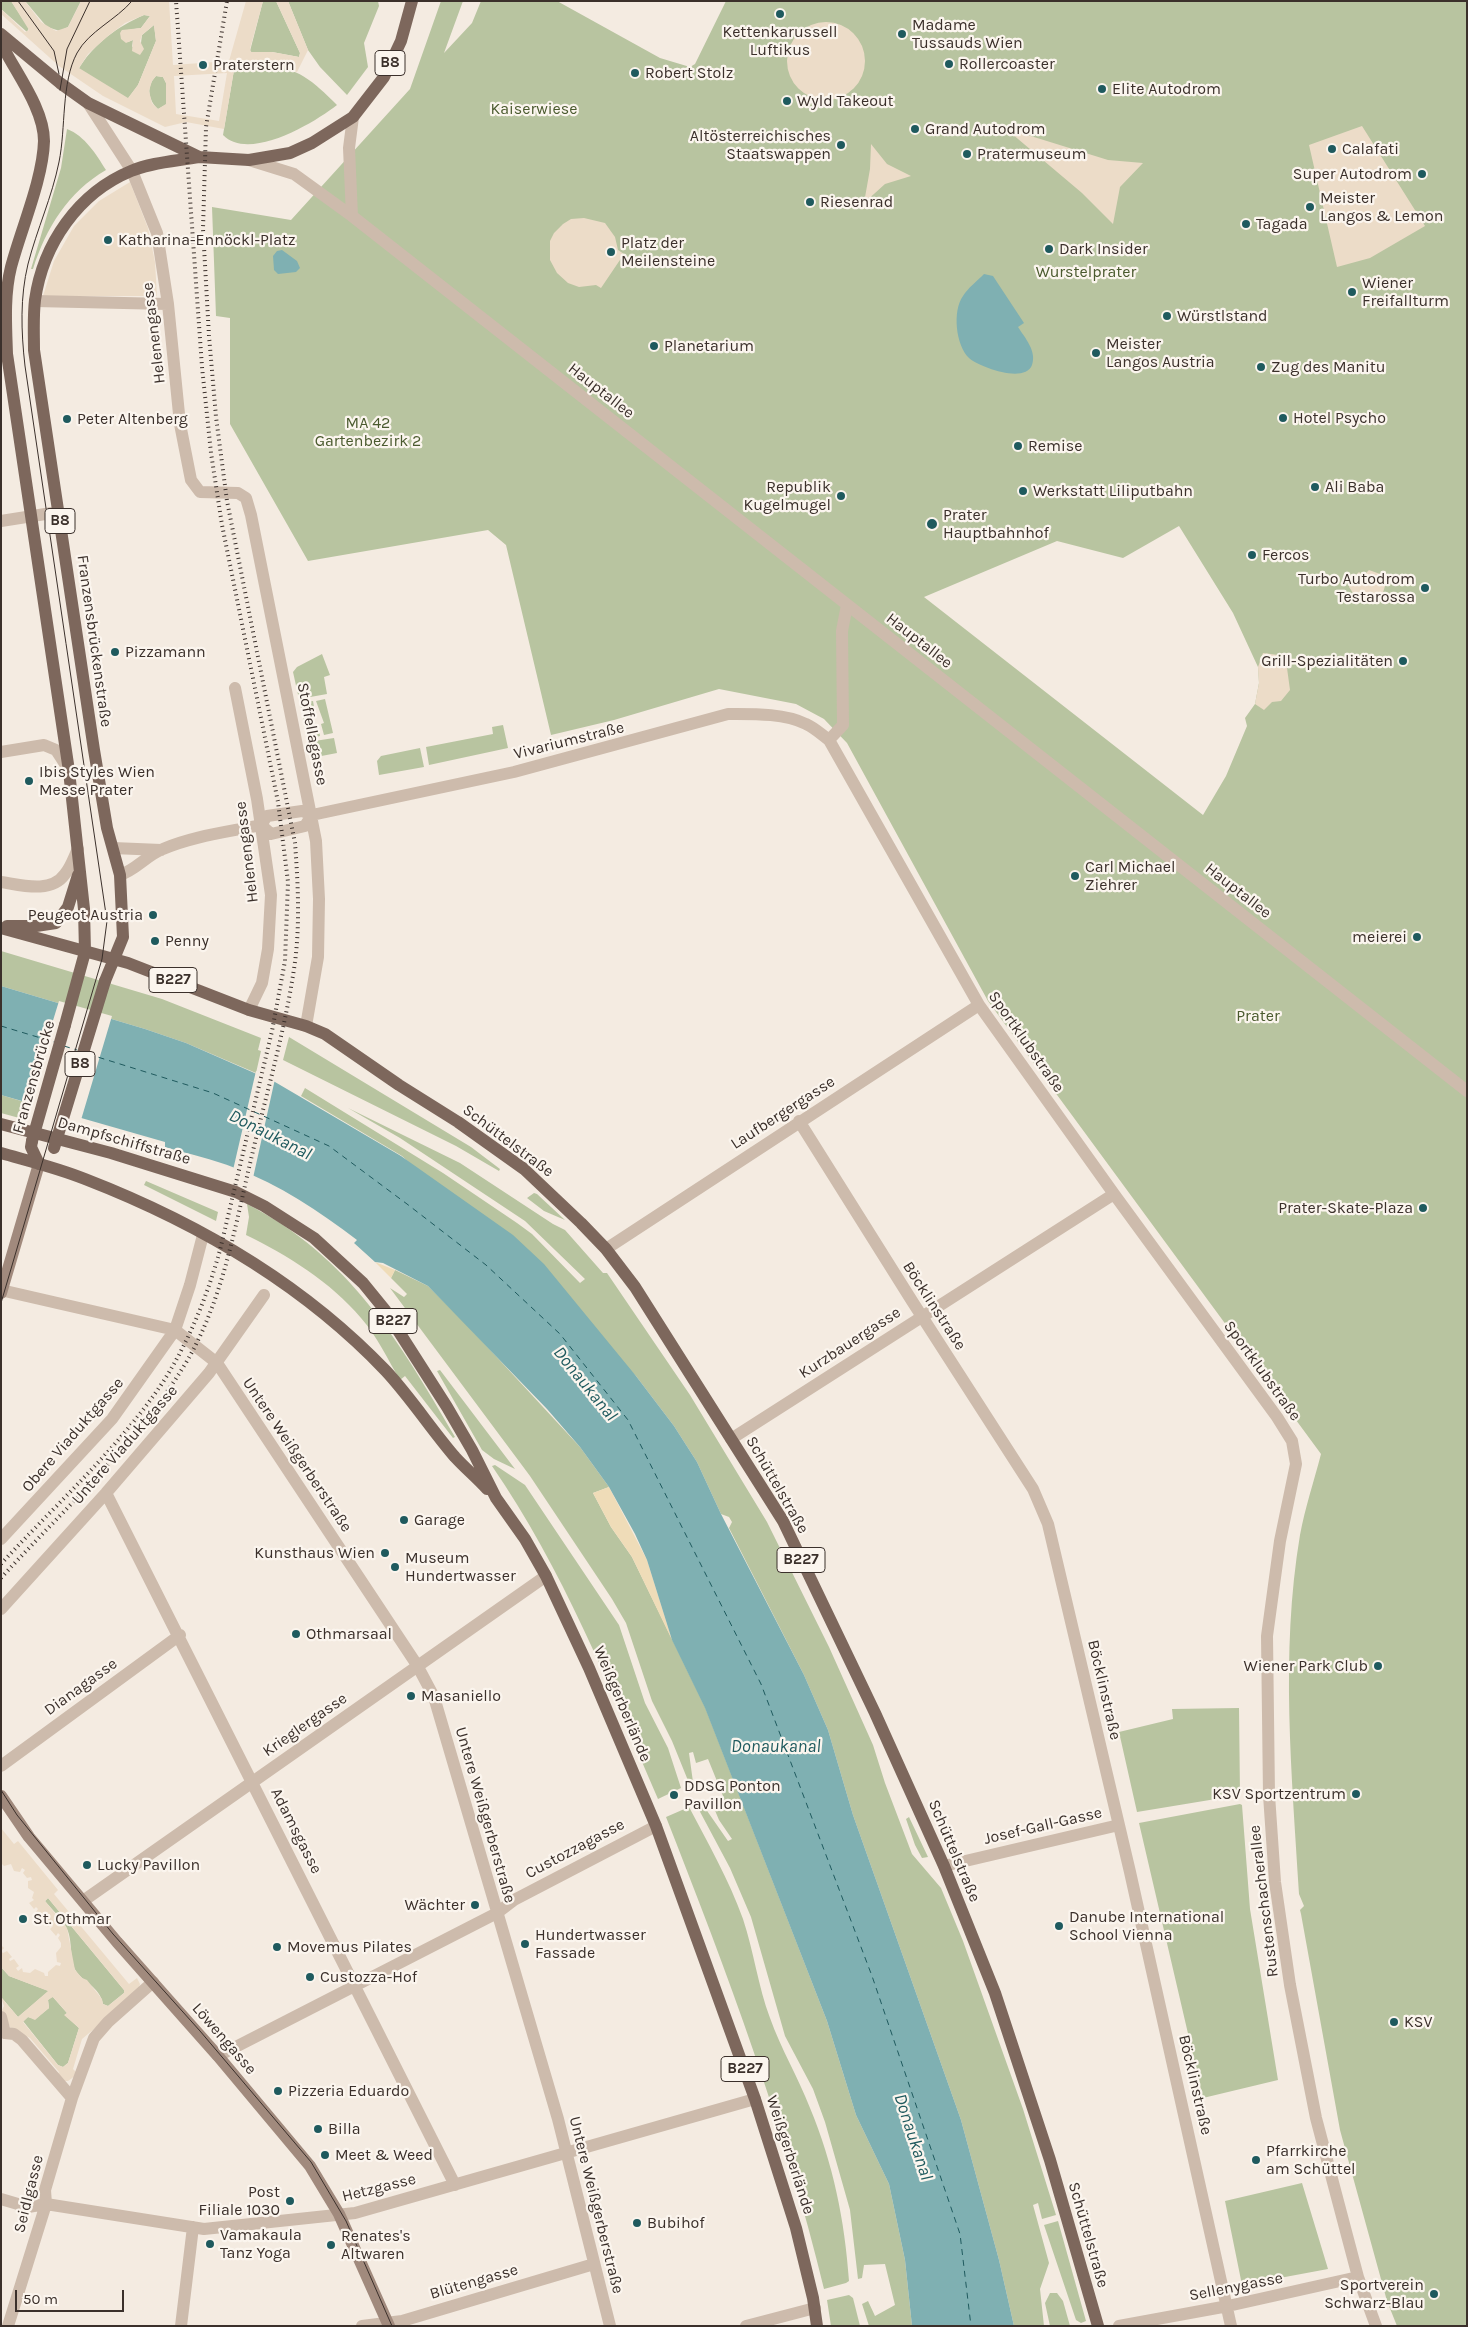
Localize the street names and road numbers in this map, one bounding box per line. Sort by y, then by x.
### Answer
road number: B8 [375,50,405,76]
street label: Helenengasse [138,281,170,385]
street label: Hauptallee [564,359,638,423]
road number: B8 [45,508,75,534]
street label: Franzensbrückenstraße [72,554,116,728]
street label: Hauptallee [882,609,956,673]
street label: Stoffellagasse [293,681,331,787]
street label: Vivariumstraße [512,718,626,764]
street label: Helenengasse [231,800,263,904]
street label: Hauptallee [1201,859,1275,923]
road number: B227 [149,968,197,992]
street label: Sportklubstraße [984,988,1068,1096]
street label: Franzensbrücke [9,1018,59,1136]
road number: B8 [65,1052,95,1076]
street label: Laufbergergasse [727,1072,839,1154]
street label: Schüttelstraße [459,1101,557,1181]
street label: Dampfschiffstraße [55,1113,193,1169]
street label: Böcklinstraße [898,1258,970,1354]
street label: Kurzbauergasse [796,1303,904,1383]
road number: B227 [369,1308,417,1334]
street label: Sportklubstraße [1219,1317,1305,1425]
street label: Obere Viaduktgasse [18,1374,128,1496]
street label: Untere Weißgerberstraße [238,1374,356,1536]
street label: Untere Viaduktgasse [68,1381,182,1509]
street label: Schüttelstraße [741,1433,813,1537]
road number: B227 [777,1548,825,1572]
street label: Böcklinstraße [1083,1638,1125,1742]
street label: Weißgerberlände [589,1643,655,1765]
street label: Dianagasse [41,1654,121,1720]
street label: Krieglergasse [259,1689,351,1761]
street label: Untere Weißgerberstraße [451,1725,519,1905]
street label: Adamsgasse [266,1785,326,1877]
street label: Schüttelstraße [924,1797,984,1905]
street label: Josef-Gall-Gasse [982,1803,1104,1849]
street label: Custozzagasse [522,1815,628,1883]
street label: Rustenschacherallee [1245,1824,1283,1978]
street label: Löwengasse [188,1999,260,2079]
street label: Böcklinstraße [1174,2033,1216,2137]
road number: B227 [721,2056,769,2082]
street label: Weißgerberlände [762,2093,818,2217]
street label: Untere Weißgerberstraße [565,2114,627,2296]
street label: Seidlgasse [10,2153,48,2235]
street label: Hetzgasse [340,2170,418,2206]
street label: Schüttelstraße [1064,2180,1112,2290]
street label: Blütengasse [428,2260,520,2304]
street label: Sellenygasse [1188,2269,1284,2305]

